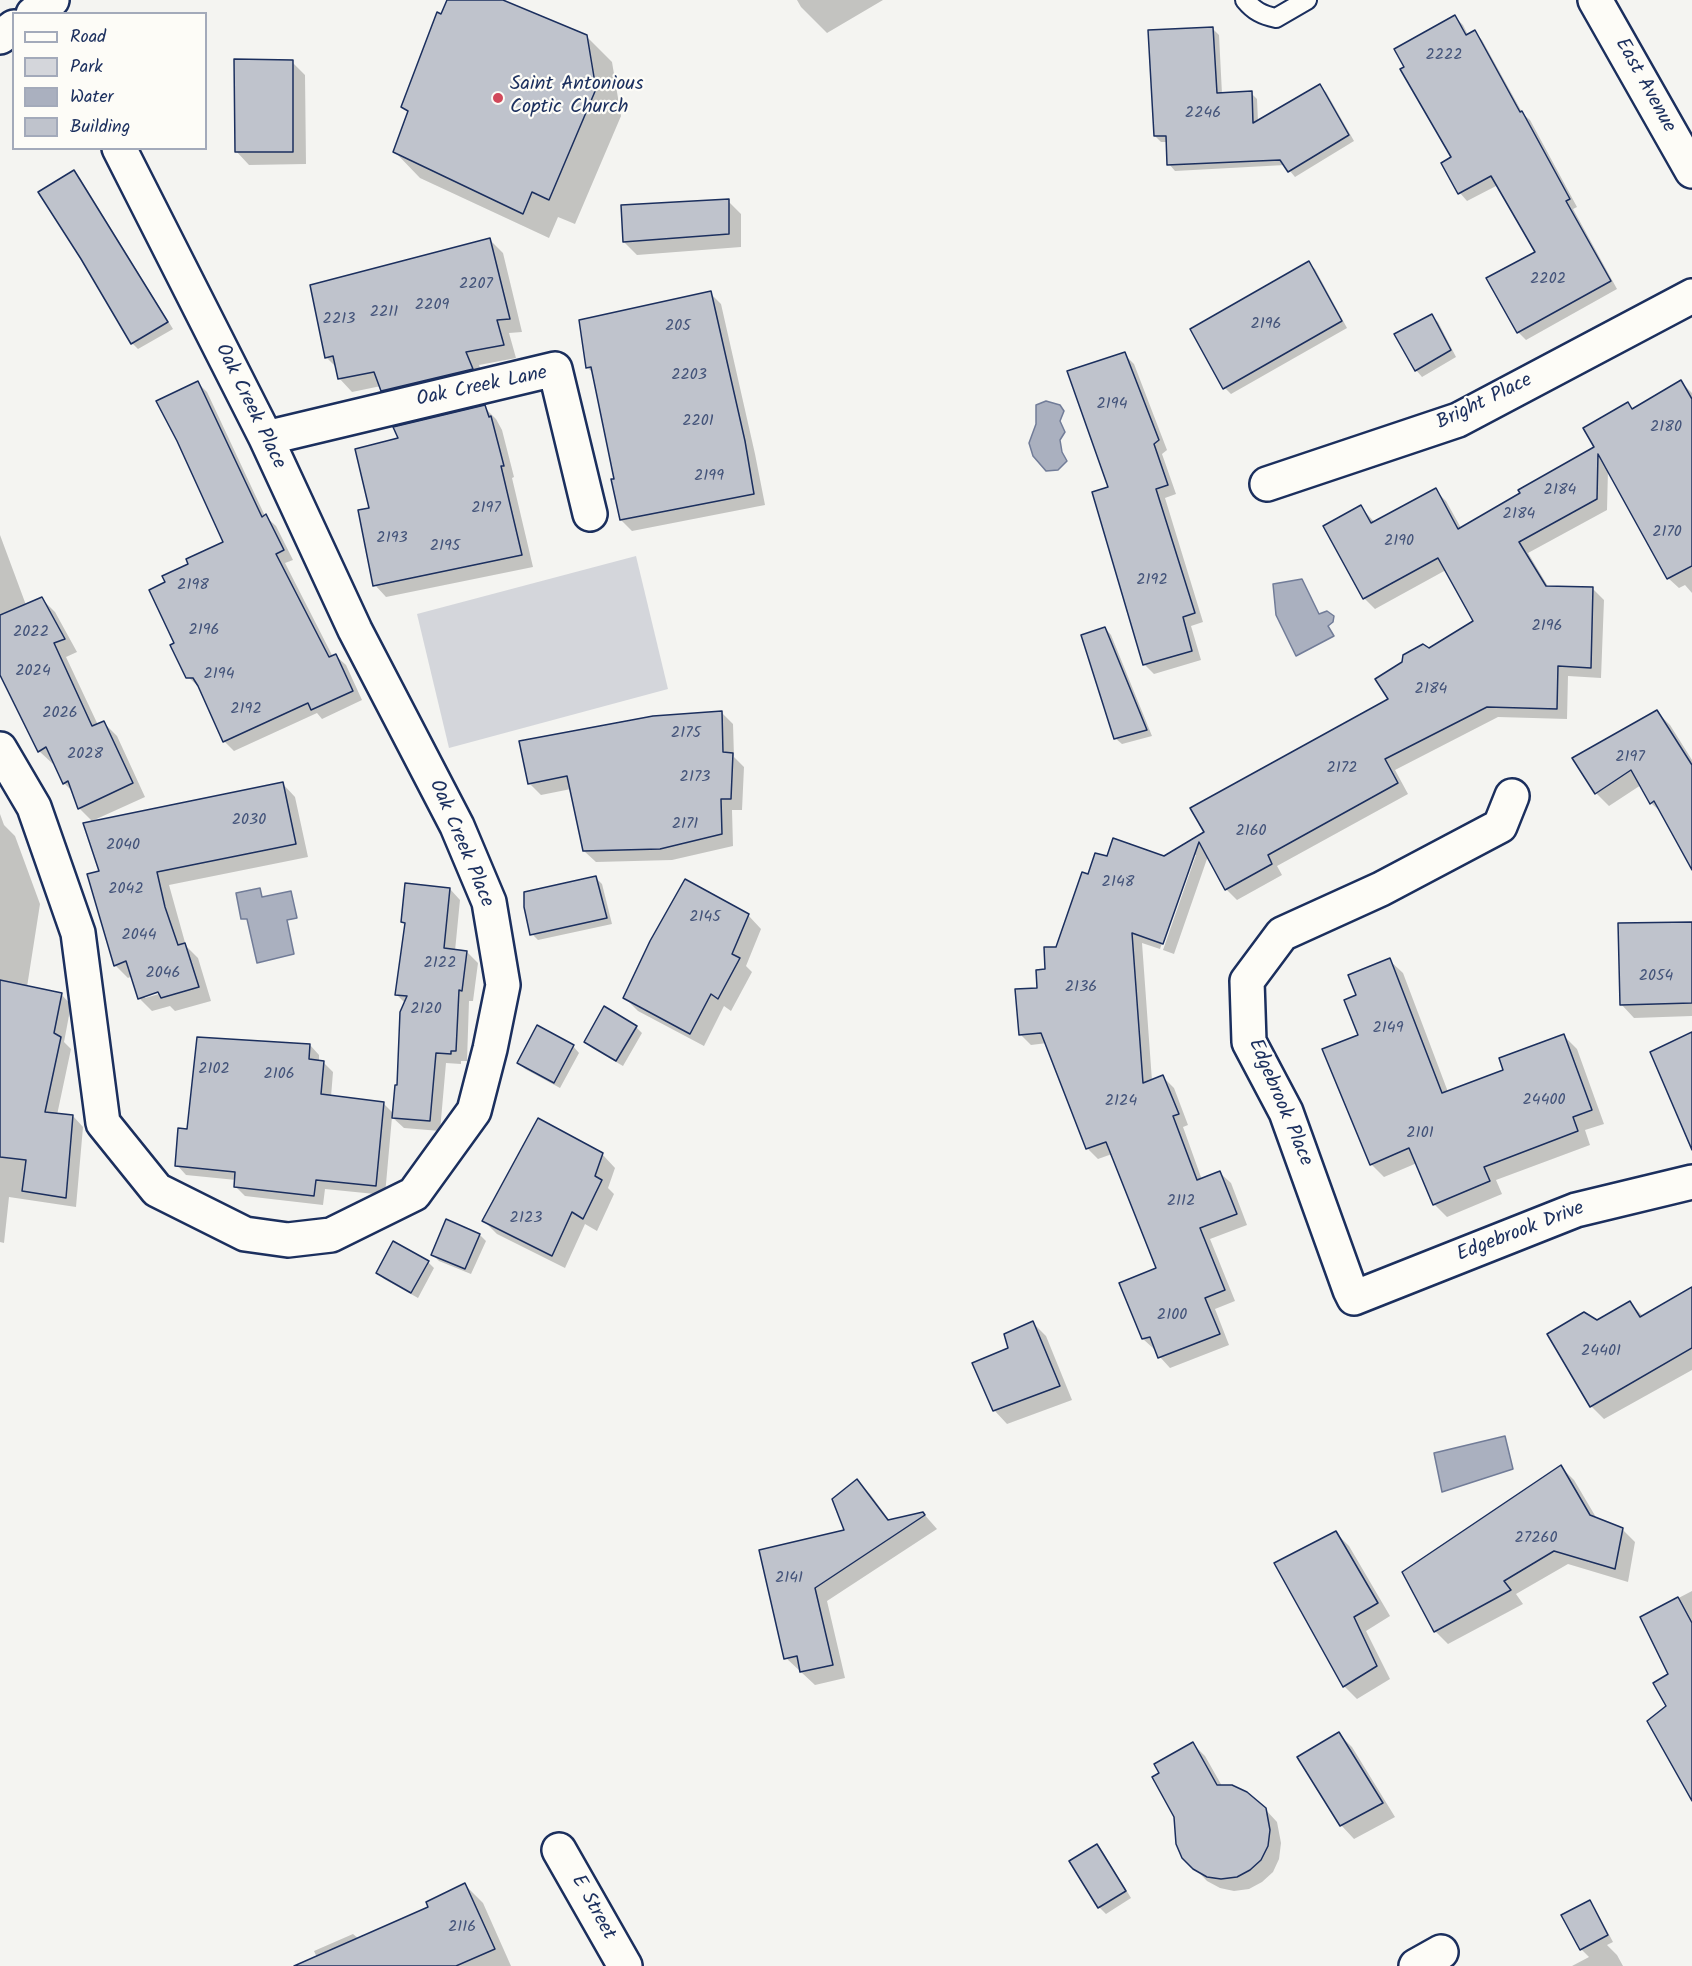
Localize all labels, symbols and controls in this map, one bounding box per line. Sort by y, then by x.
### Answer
legend [12,12,207,150]
text: Road [70,23,106,52]
street label: East Avenue [1608,35,1680,137]
house number: 2222 [1425,46,1463,66]
text: Park [70,53,103,82]
place label: Saint Antonious Coptic Church [510,74,643,121]
text: Water [70,83,114,112]
marker: Saint Antonious Coptic Church [491,91,505,105]
house number: 2246 [1185,104,1221,124]
text: Building [70,113,130,142]
house number: 2202 [1530,270,1566,290]
house number: 2207 [459,275,493,295]
house number: 2209 [415,296,449,316]
house number: 2211 [370,303,398,323]
house number: 2213 [323,310,355,330]
house number: 2196 [1250,315,1282,335]
house number: 205 [665,317,691,337]
street label: Oak Creek Place [208,341,290,473]
street label: Oak Creek Lane [414,362,550,414]
house number: 2203 [671,366,707,386]
street label: Bright Place [1433,370,1537,436]
house number: 2194 [1097,395,1127,415]
house number: 2201 [682,412,714,432]
house number: 2180 [1650,418,1682,438]
house number: 2199 [694,467,724,487]
house number: 2184 [1544,481,1576,501]
house number: 2197 [471,499,501,519]
house number: 2184 [1503,505,1535,525]
house number: 2170 [1652,523,1682,543]
house number: 2193 [376,529,408,549]
house number: 2190 [1384,532,1414,552]
house number: 2195 [430,537,460,557]
house number: 2192 [1136,571,1168,591]
house number: 2198 [177,576,209,596]
house number: 2196 [1531,617,1563,637]
house number: 2196 [188,621,220,641]
house number: 2022 [13,623,49,643]
house number: 2024 [15,662,51,682]
house number: 2194 [204,665,234,685]
house number: 2184 [1415,680,1447,700]
house number: 2192 [230,700,262,720]
house number: 2026 [42,704,78,724]
house number: 2175 [671,724,701,744]
house number: 2028 [67,745,103,765]
house number: 2197 [1615,748,1645,768]
house number: 2172 [1327,759,1357,779]
house number: 2173 [680,768,710,788]
street label: Oak Creek Place [422,777,498,911]
house number: 2030 [232,811,266,831]
house number: 2171 [672,815,698,835]
house number: 2160 [1235,822,1267,842]
house number: 2040 [106,836,140,856]
house number: 2148 [1102,873,1134,893]
house number: 2042 [108,880,144,900]
house number: 2145 [689,908,721,928]
house number: 2044 [122,926,156,946]
house number: 2122 [424,954,456,974]
house number: 2046 [145,964,181,984]
house number: 2054 [1639,967,1673,987]
house number: 2136 [1065,978,1097,998]
house number: 2120 [410,1000,442,1020]
house number: 2149 [1373,1019,1403,1039]
street label: Edgebrook Place [1241,1036,1317,1170]
house number: 2102 [198,1060,230,1080]
house number: 2106 [263,1065,295,1085]
house number: 24400 [1523,1091,1565,1111]
house number: 2124 [1105,1092,1137,1112]
house number: 2101 [1406,1124,1434,1144]
house number: 2112 [1167,1192,1195,1212]
street label: Edgebrook Drive [1454,1198,1588,1268]
house number: 2123 [510,1209,542,1229]
house number: 2100 [1157,1306,1187,1326]
house number: 24401 [1581,1342,1621,1362]
house number: 27260 [1515,1529,1557,1549]
house number: 2141 [775,1569,803,1589]
street label: E Street [564,1871,620,1945]
house number: 2116 [448,1918,476,1938]

